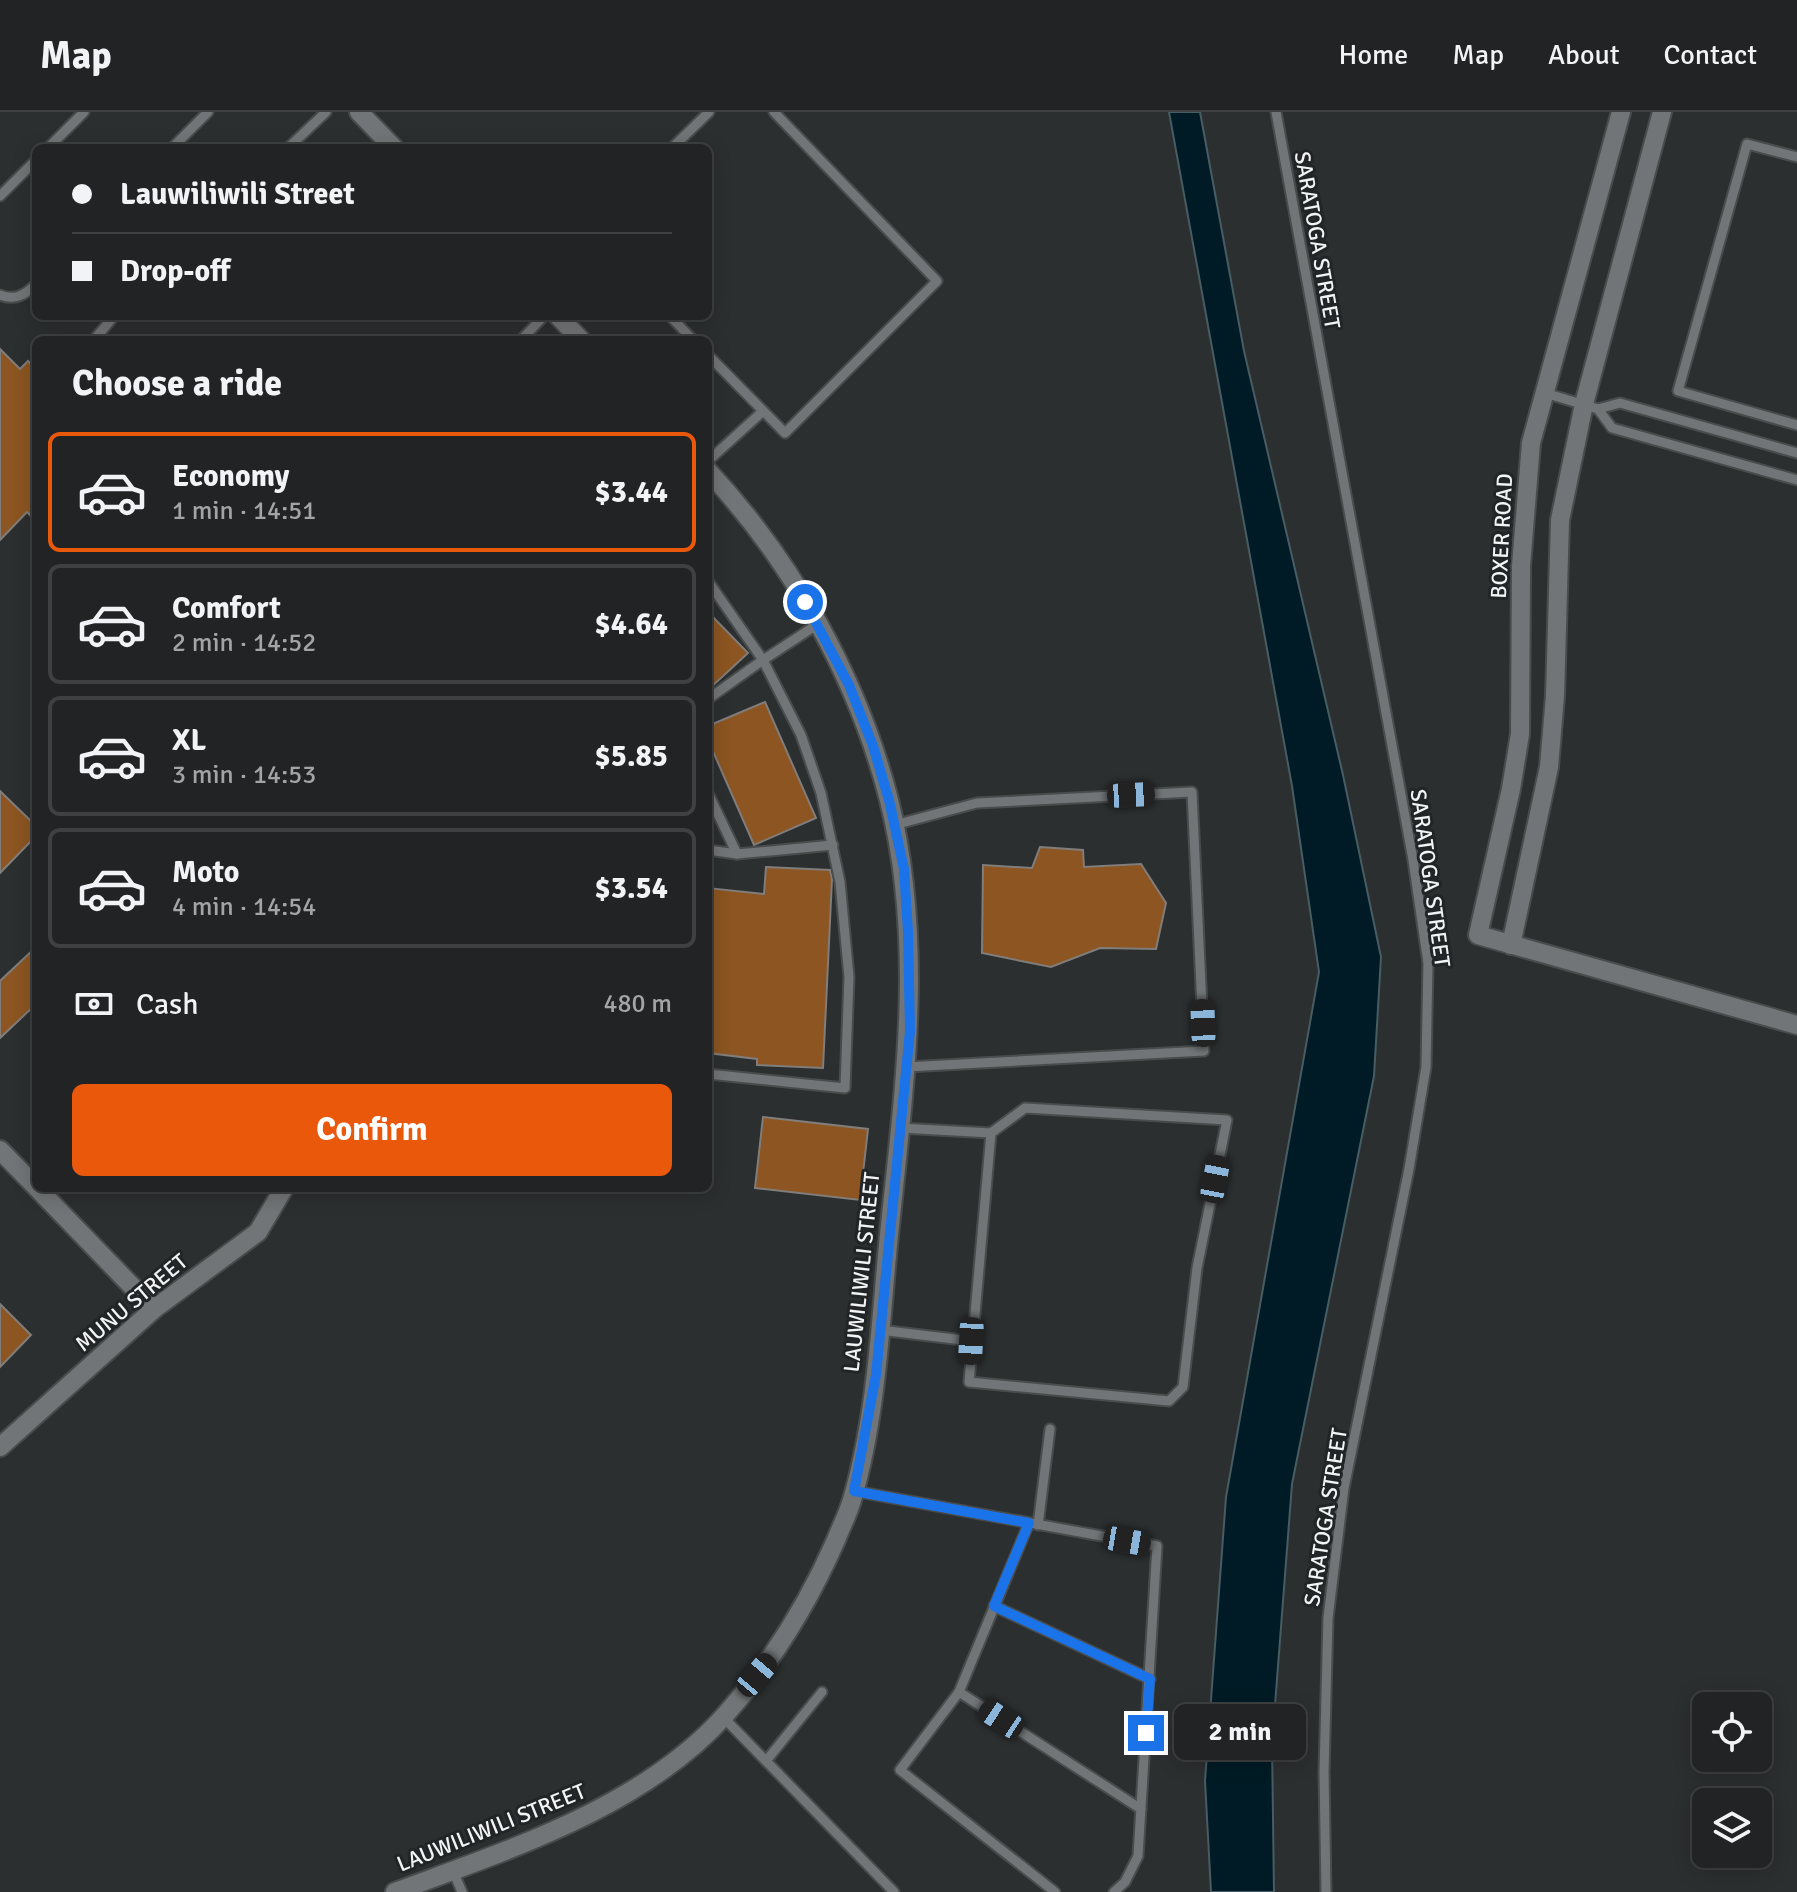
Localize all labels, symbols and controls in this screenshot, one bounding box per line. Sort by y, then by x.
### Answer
text: Map [40,32,112,79]
text: Home [1339,38,1408,72]
text: Map [1452,38,1504,72]
text: About [1548,38,1620,72]
text: Contact [1664,38,1757,72]
street label: SARATOGA STREET [1289,149,1346,331]
text: Lauwiliwili Street [120,176,355,213]
text: Drop-off [120,253,230,290]
text: Choose a ride [72,361,282,406]
icon: car [76,456,148,528]
text: Economy [172,458,289,495]
street label: BOXER ROAD [1485,473,1518,599]
text: $3.44 [595,474,668,511]
text: 1 min · 14:51 [172,495,316,527]
route start [787,584,823,620]
icon: car [76,588,148,660]
text: Comfort [172,590,281,627]
text: $4.64 [595,606,668,643]
text: 2 min · 14:52 [172,627,316,659]
icon: car [76,720,148,792]
text: XL [172,722,206,759]
text: $5.85 [595,738,668,775]
text: 3 min · 14:53 [172,759,316,791]
car [1106,782,1156,808]
street label: SARATOGA STREET [1405,787,1456,969]
icon: car [76,852,148,924]
text: Moto [172,854,239,891]
text: $3.54 [595,870,668,907]
text: 4 min · 14:54 [172,891,316,923]
icon: cash [72,982,116,1026]
text: Cash [136,986,199,1023]
text: 480 m [603,988,672,1020]
car [1190,999,1216,1047]
button: Confirm [72,1084,672,1176]
car [1199,1153,1231,1205]
street label: LAUWILIWILI STREET [838,1171,885,1373]
street label: MUNU STREET [70,1247,193,1357]
car [958,1316,984,1366]
street label: SARATOGA STREET [1298,1426,1353,1608]
car [1101,1525,1153,1557]
car [732,1649,782,1701]
map controls [1692,1692,1772,1868]
button: locate [1692,1692,1772,1772]
car [974,1696,1028,1742]
callout: 2 min [1174,1705,1306,1761]
route end [1128,1715,1164,1751]
text: 2 min [1209,1716,1271,1748]
street label: LAUWILIWILI STREET [393,1777,590,1878]
button: layers [1692,1788,1772,1868]

